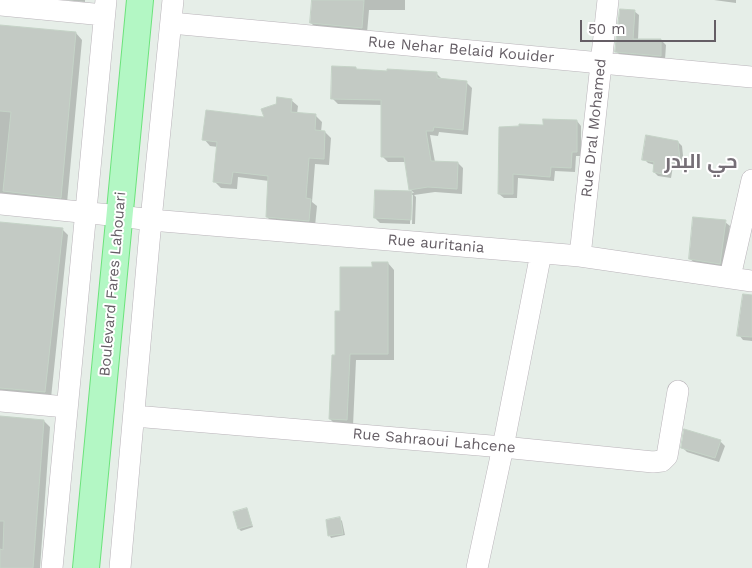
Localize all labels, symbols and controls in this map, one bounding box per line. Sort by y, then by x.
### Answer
scale bar [582,10,718,42]
text: 50 m [588,20,625,38]
street label: Rue Nehar Belaid Kouider [367,33,555,67]
street label: Rue Dral Mohamed [578,58,610,198]
district label: حي البدر [665,150,737,174]
street label: Boulevard Fares Lahouari [96,191,130,377]
street label: Rue auritania [387,231,485,257]
street label: Rue Sahraoui Lahcene [352,425,516,457]

